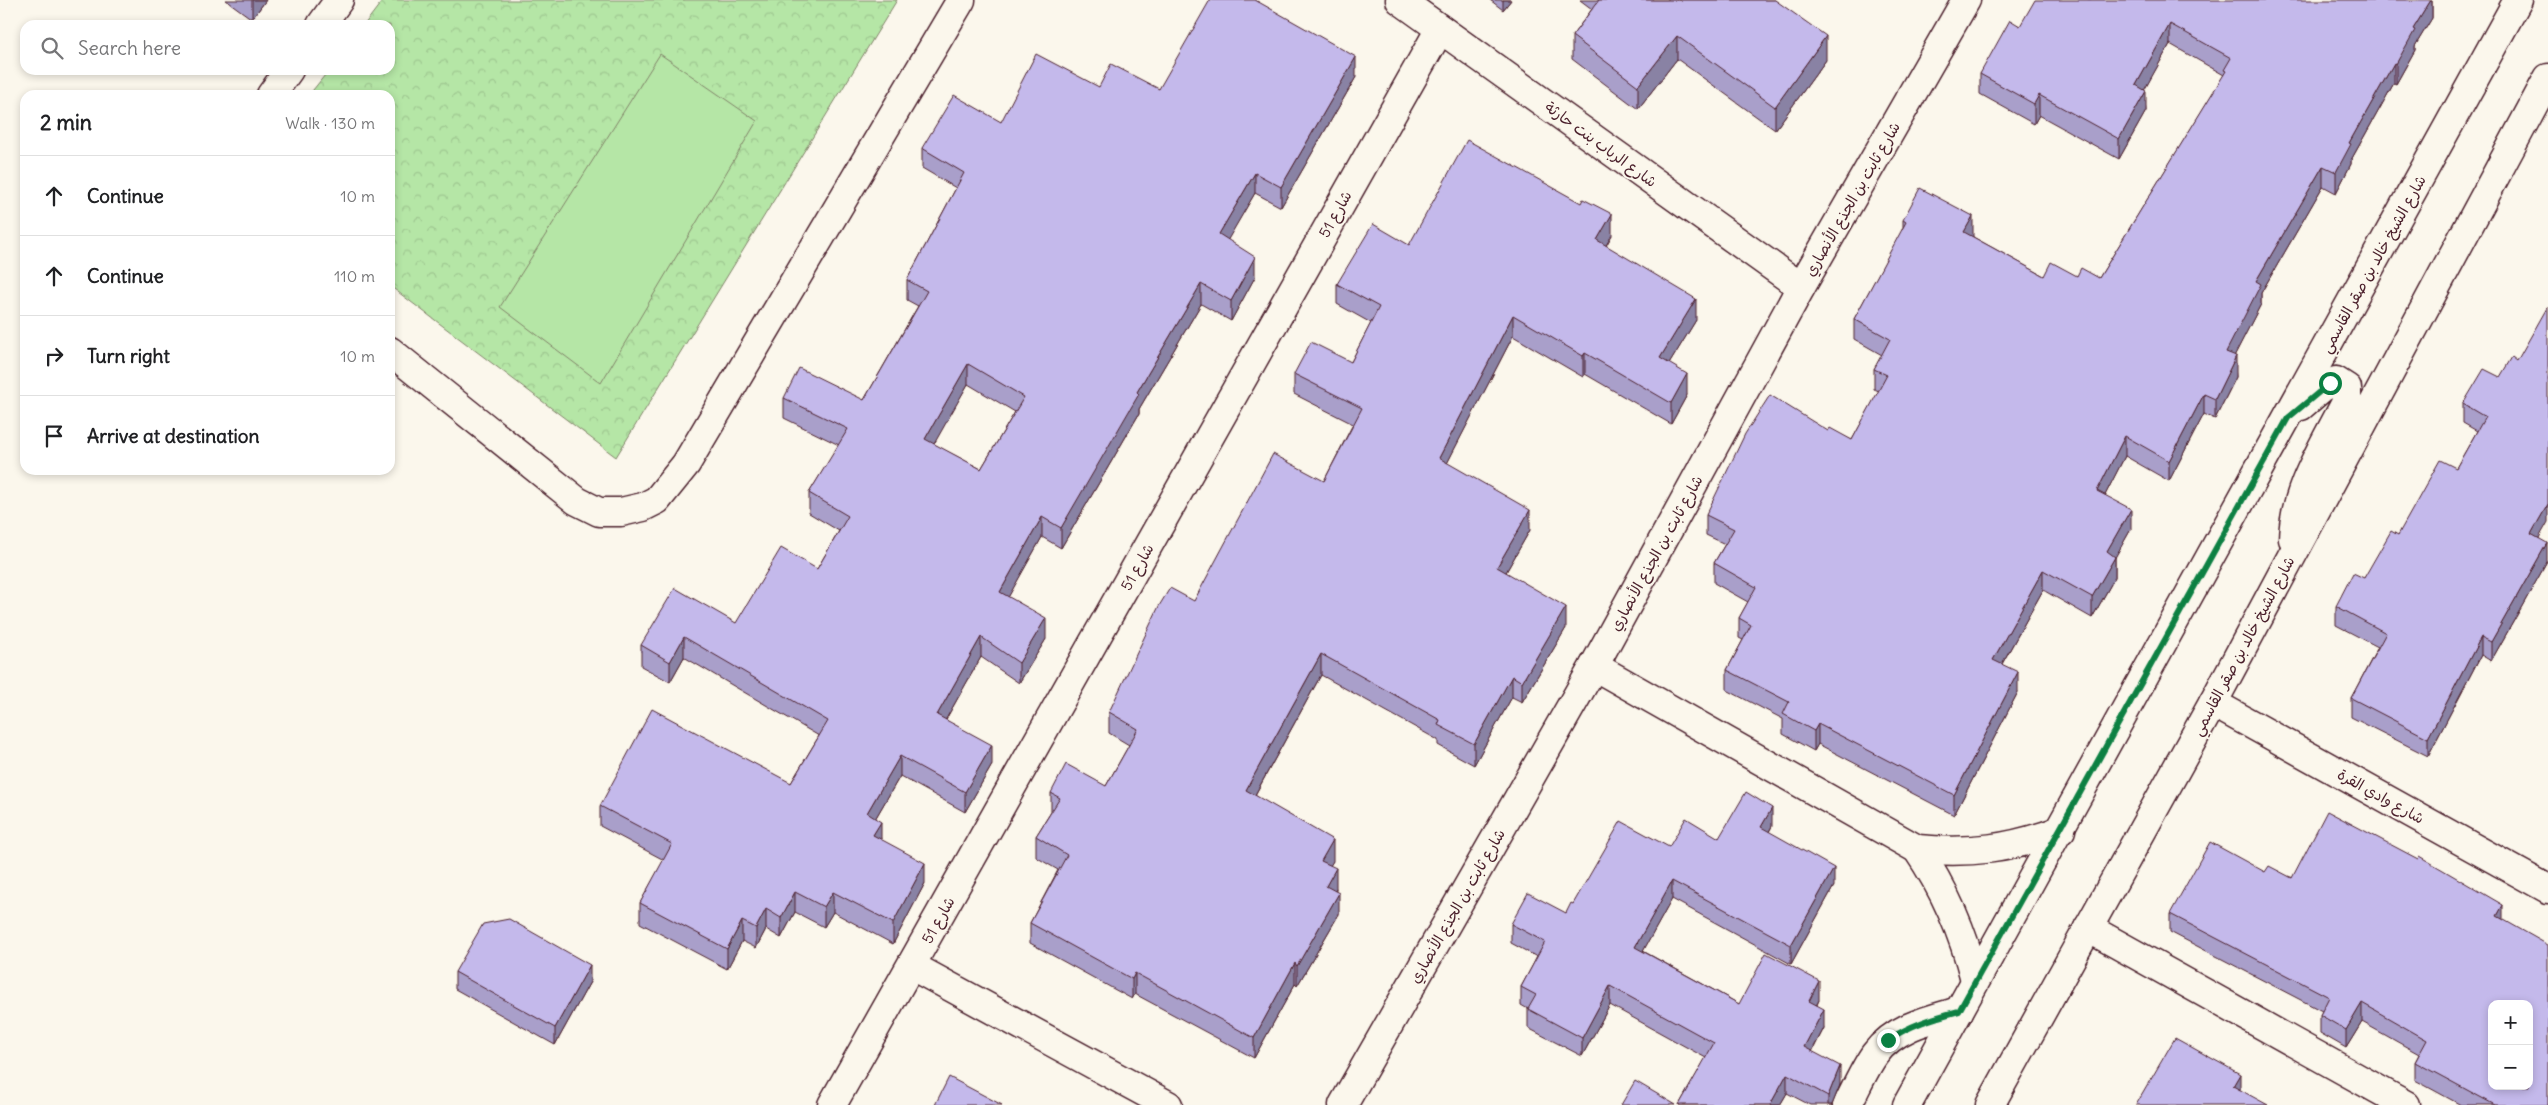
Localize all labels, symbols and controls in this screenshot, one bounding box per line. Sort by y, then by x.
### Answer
search box [20,20,395,75]
icon: search [38,34,66,62]
text: Search here [78,36,181,60]
street label: شارع الرباب بنت حارثة [1541,97,1661,192]
text: 2 min [40,109,92,136]
text: Walk · 130 m [285,113,375,133]
street label: شارع ثابت بن الجذع الأنصاري [1800,119,1906,280]
street label: شارع الشيخ خالد بن صقر القاسمي [2316,172,2433,358]
icon: ahead [40,182,68,210]
text: Continue [87,184,164,208]
text: 10 m [340,186,375,206]
street label: شارع 51 [1314,187,1356,241]
icon: ahead [40,262,68,290]
text: Continue [87,264,164,288]
text: 110 m [334,266,375,286]
icon: right [40,342,68,370]
text: Turn right [87,344,170,368]
text: 10 m [340,346,375,366]
route start [2319,372,2342,395]
icon: arrive [40,422,68,450]
text: Arrive at destination [87,424,260,448]
street label: شارع ثابت بن الجذع الأنصاري [1605,472,1708,635]
street label: شارع 51 [1116,540,1158,594]
street label: شارع الشيخ خالد بن صقر القاسمي [2188,553,2302,741]
street label: شارع وادي القرة [2333,764,2428,829]
street label: شارع ثابت بن الجذع الأنصاري [1405,826,1511,987]
street label: شارع 51 [917,893,959,947]
map controls [2488,1000,2533,1090]
button: + [2488,1000,2533,1045]
route end [1877,1029,1900,1052]
button: − [2488,1045,2533,1090]

